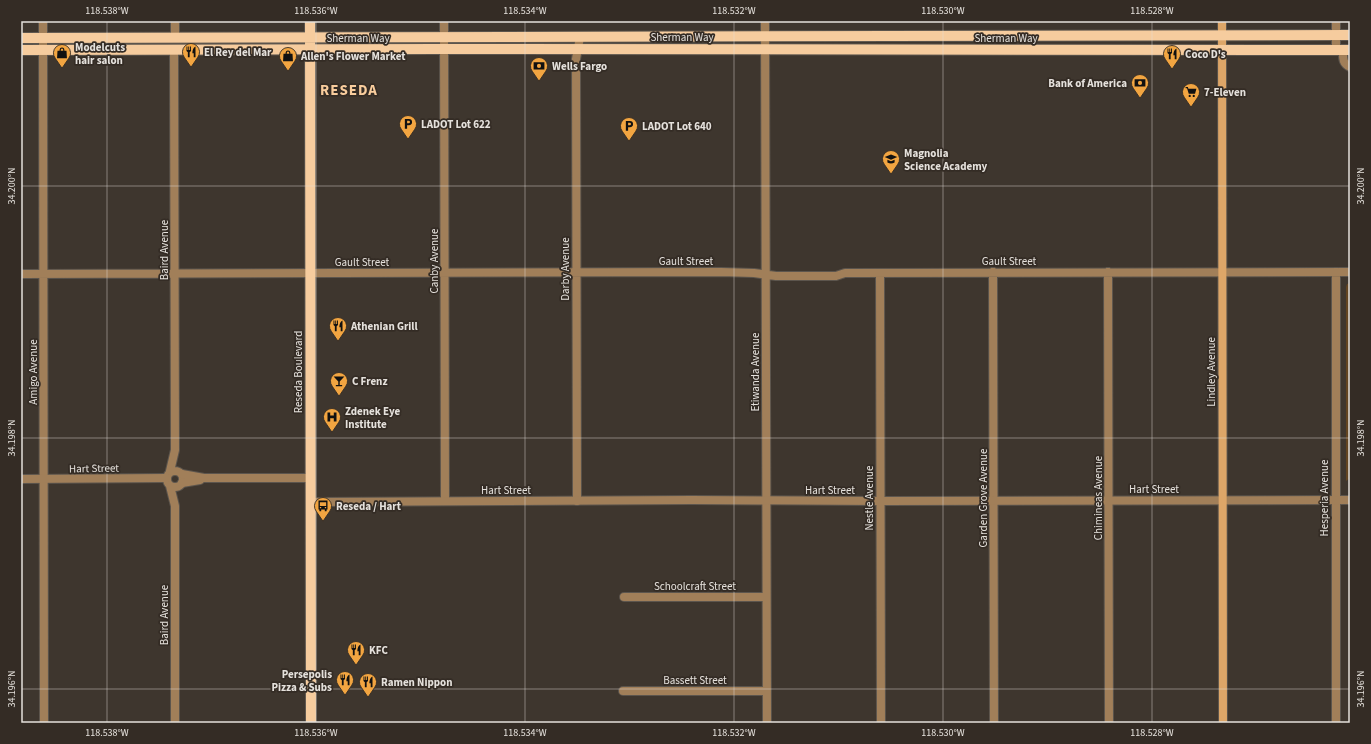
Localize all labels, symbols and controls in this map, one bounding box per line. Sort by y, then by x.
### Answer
text: 118.538°W [85,4,129,18]
text: 118.536°W [294,4,338,18]
text: 118.534°W [503,4,547,18]
text: 118.532°W [712,4,756,18]
text: 118.530°W [921,4,965,18]
text: 118.528°W [1130,4,1174,18]
street label: Sherman Way [650,30,714,45]
street label: Sherman Way [326,31,390,46]
street label: Sherman Way [974,31,1038,46]
place label: Modelcuts hair salon [75,40,125,68]
restaurant icon: El Rey del Mar [181,42,201,67]
shop icon: Modelcuts hair salon [52,43,72,68]
restaurant icon: Coco D's [1162,44,1182,69]
place label: El Rey del Mar [204,45,272,60]
shop icon: Allen's Flower Market [278,46,298,71]
place label: Coco D's [1185,47,1226,62]
place label: Allen's Flower Market [300,49,406,64]
bank icon: Wells Fargo [529,56,549,81]
place label: Wells Fargo [552,59,607,74]
bank icon: Bank of America [1130,73,1150,98]
place label: Bank of America [1048,76,1127,91]
district label: RESEDA [320,80,378,101]
supermarket icon: 7-Eleven [1181,82,1201,107]
place label: 7-Eleven [1204,85,1246,100]
parking icon: LADOT Lot 622 [398,114,418,139]
parking icon: LADOT Lot 640 [619,116,639,141]
place label: LADOT Lot 622 [421,117,491,132]
place label: LADOT Lot 640 [642,119,712,134]
place label: Magnolia Science Academy [904,146,988,174]
school or university icon: Magnolia Science Academy [881,149,901,174]
text: 34.200°N [5,167,19,205]
text: 34.200°N [1354,167,1368,205]
street label: Baird Avenue [157,219,172,280]
street label: Canby Avenue [427,228,442,294]
street label: Darby Avenue [558,237,573,301]
street label: Gault Street [659,254,714,269]
street label: Gault Street [982,254,1037,269]
street label: Gault Street [335,255,390,270]
restaurant icon: Athenian Grill [328,316,348,341]
place label: Athenian Grill [350,319,418,334]
street label: Reseda Boulevard [291,331,306,413]
street label: Etiwanda Avenue [748,332,763,412]
street label: Lindley Avenue [1204,337,1219,407]
street label: Amigo Avenue [26,339,41,405]
bar icon: C Frenz [329,371,349,396]
place label: C Frenz [352,374,387,389]
place label: Zdenek Eye Institute [345,404,401,432]
hospital icon: Zdenek Eye Institute [322,407,342,432]
text: 34.198°N [5,419,19,457]
text: 34.198°N [1354,419,1368,457]
street label: Garden Grove Avenue [976,448,991,547]
street label: Chimineas Avenue [1091,455,1106,540]
street label: Hesperia Avenue [1317,459,1332,536]
street label: Hart Street [69,461,119,476]
street label: Nestle Avenue [862,465,877,531]
street label: Hart Street [1129,482,1179,497]
street label: Hart Street [481,483,531,498]
street label: Hart Street [805,483,855,498]
bus stop icon: Reseda / Hart [313,496,333,521]
place label: Reseda / Hart [336,499,402,514]
street label: Schoolcraft Street [654,579,736,594]
street label: Baird Avenue [157,584,172,645]
restaurant icon: KFC [346,640,366,665]
place label: KFC [369,643,388,658]
place label: Persepolis Pizza & Subs [271,667,332,695]
text: 34.196°N [5,670,19,708]
restaurant icon: Persepolis Pizza & Subs [335,670,355,695]
text: 34.196°N [1354,670,1368,708]
restaurant icon: Ramen Nippon [358,672,378,697]
street label: Bassett Street [663,673,727,688]
place label: Ramen Nippon [381,675,452,690]
text: 118.538°W [85,726,129,740]
text: 118.536°W [294,726,338,740]
text: 118.534°W [503,726,547,740]
text: 118.532°W [712,726,756,740]
text: 118.530°W [921,726,965,740]
text: 118.528°W [1130,726,1174,740]

